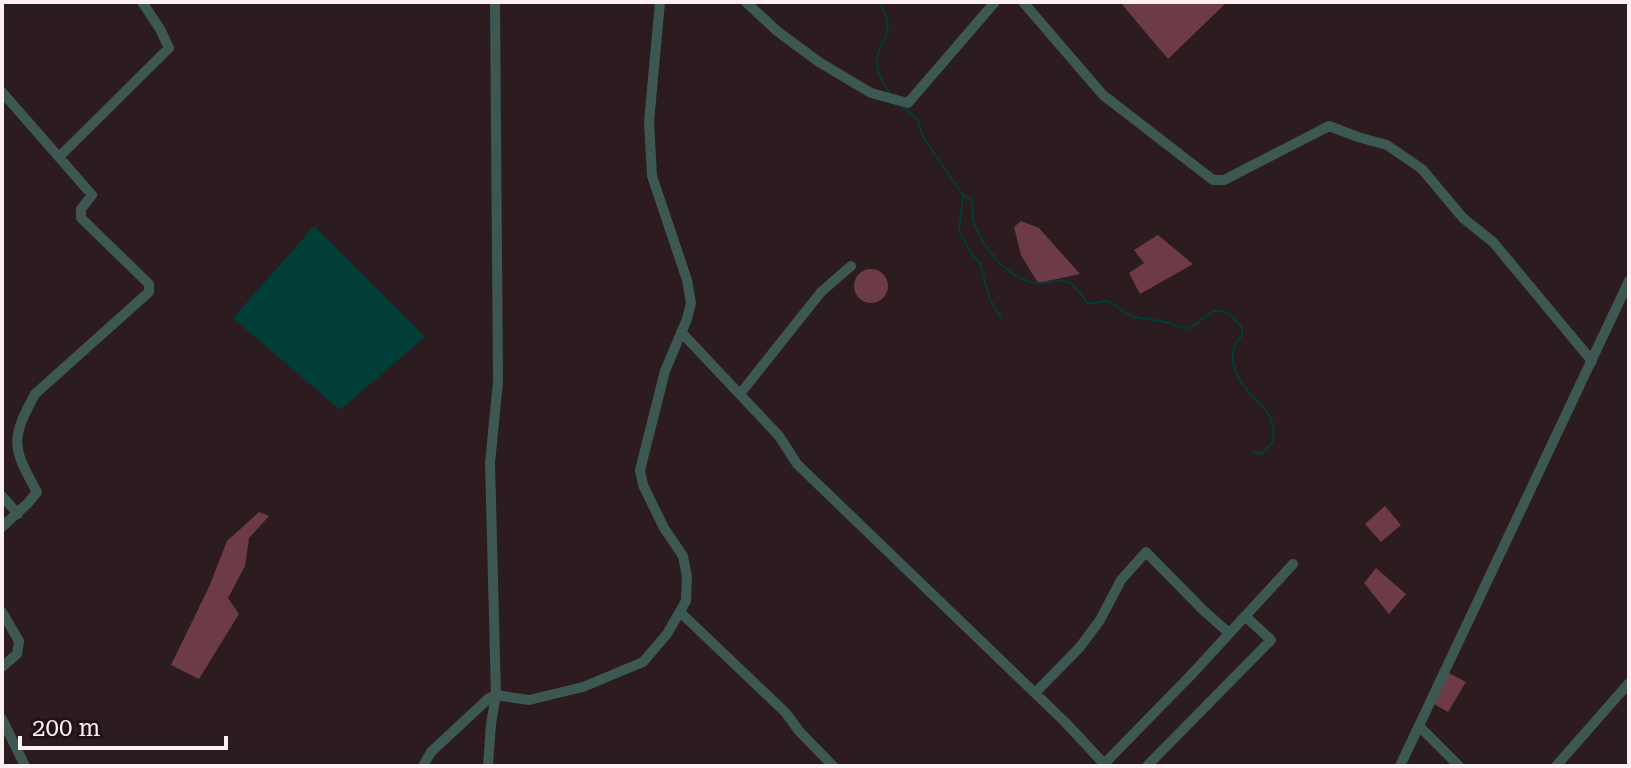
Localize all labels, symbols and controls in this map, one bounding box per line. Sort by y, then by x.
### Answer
scale bar [20,700,226,750]
text: 200 m [32,714,100,742]

